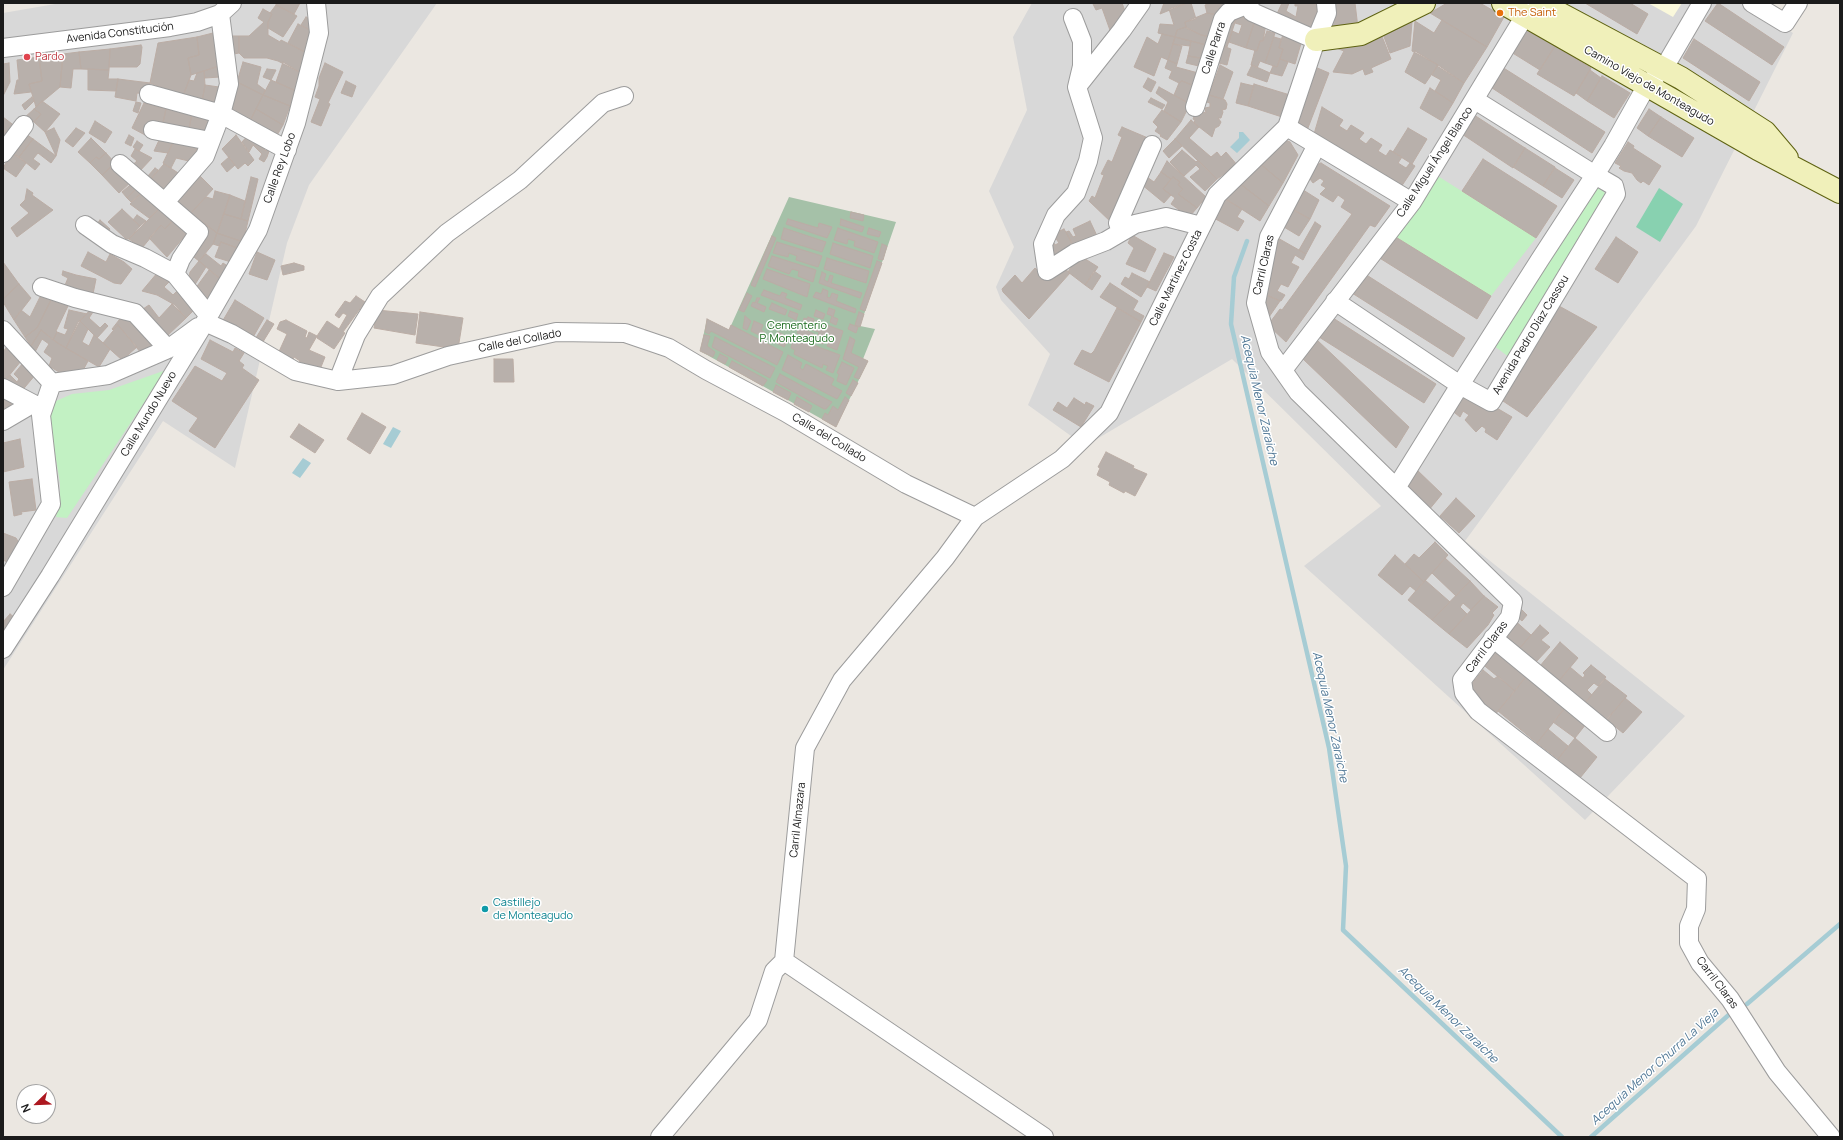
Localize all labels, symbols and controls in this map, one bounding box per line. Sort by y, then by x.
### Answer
place label: The Saint [1508,6,1556,20]
marker: The Saint [1495,8,1505,18]
street label: Avenida Constitución [65,20,175,46]
street label: Calle Parra [1199,20,1229,76]
street label: Camino Viejo de Monteagudo [1582,43,1716,129]
place label: Pardo [35,50,64,64]
marker: Pardo [22,52,32,62]
street label: Calle Miguel Ángel Blanco [1394,104,1476,220]
street label: Calle Rey Lobo [261,131,299,205]
street label: Calle Martinez Costa [1147,228,1205,328]
street label: Carril Claras [1251,234,1277,296]
street label: Avenida Pedro Díaz Cassou [1490,273,1572,397]
park label: Cementerio P. Monteagudo [760,319,834,345]
street label: Calle del Collado [477,326,563,356]
water label: Acequia Menor Zaraiche [1237,333,1281,467]
street label: Calle Mundo Nuevo [118,369,180,459]
street label: Calle del Collado [790,411,868,465]
street label: Carril Claras [1463,618,1511,676]
water label: Acequia Menor Zaraiche [1309,650,1351,784]
street label: Carril Almazara [787,782,809,858]
place label: Castillejo de Monteagudo [493,896,573,922]
marker: Castillejo de Monteagudo [480,904,490,914]
street label: Carril Claras [1693,954,1741,1012]
water label: Acequia Menor Zaraiche [1395,963,1501,1067]
water label: Acequia Menor Churra La Vieja [1588,1006,1722,1128]
north arrow [16,1084,56,1124]
text: N [17,1102,34,1115]

